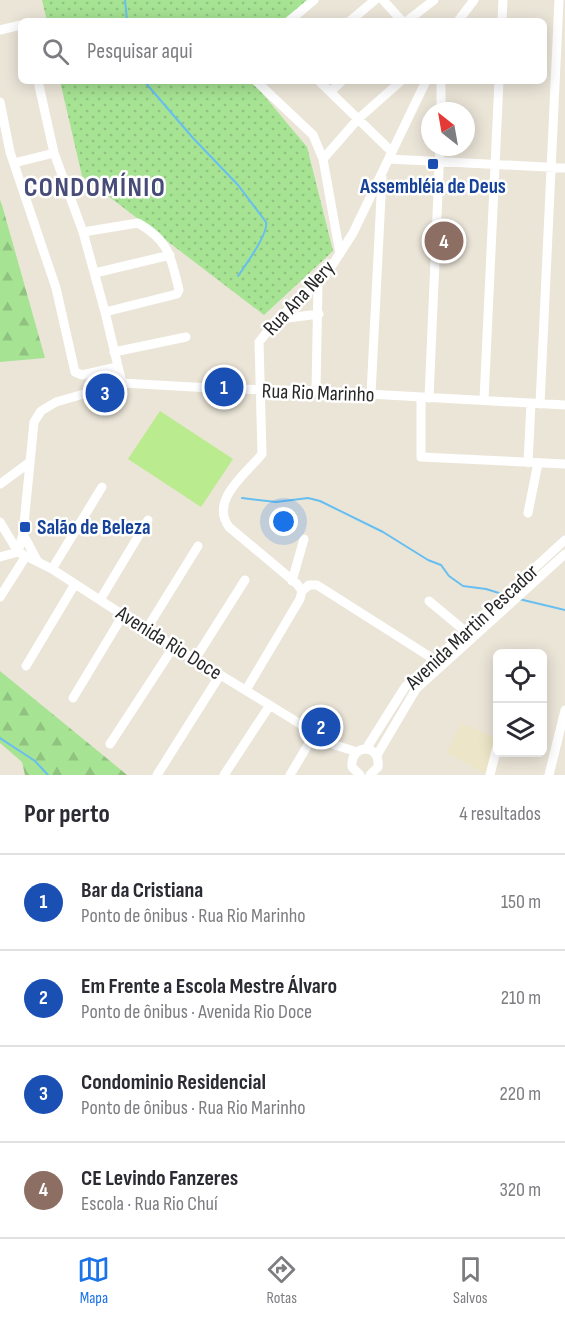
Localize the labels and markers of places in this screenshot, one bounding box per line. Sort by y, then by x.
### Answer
marker: Assembléia de Deus [426,157,440,171]
place label: Assembléia de Deus [359,174,506,199]
pin: 4 [424,218,464,264]
pin: 1 [204,364,244,410]
pin: 3 [86,370,124,416]
place label: Salão de Beleza [37,515,151,540]
marker: Salão de Beleza [18,520,32,534]
pin: 2 [302,704,340,750]

